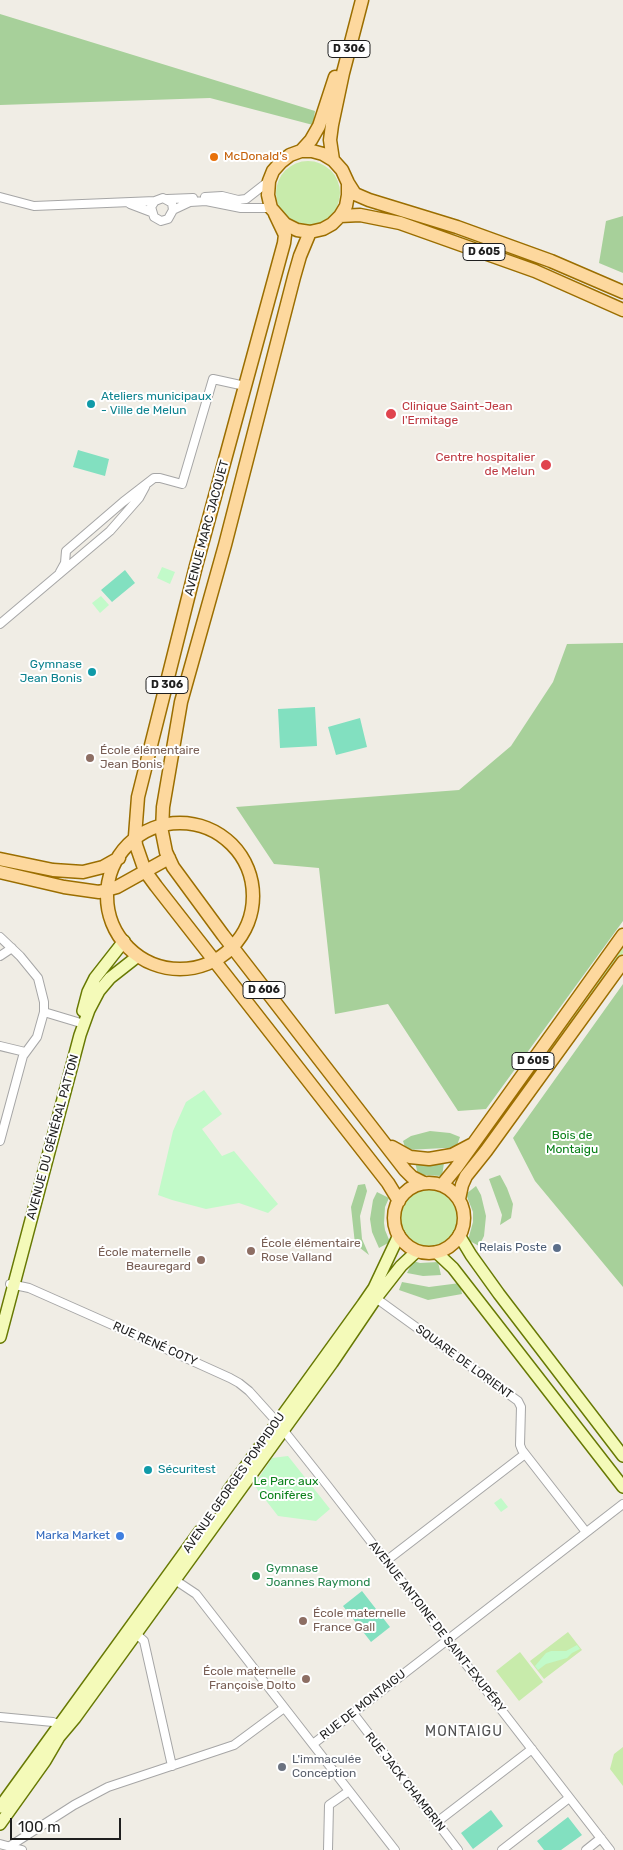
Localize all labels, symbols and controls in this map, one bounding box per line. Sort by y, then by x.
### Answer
road number: D 306 [328,41,370,58]
place label: McDonald's [224,150,288,164]
marker: McDonald's [208,151,220,163]
road number: D 605 [463,243,505,260]
place label: Ateliers municipaux - Ville de Melun [101,390,211,418]
marker: Ateliers municipaux - Ville de Melun [85,398,97,410]
place label: Clinique Saint-Jean l'Ermitage [402,400,513,428]
marker: Clinique Saint-Jean l'Ermitage [384,407,398,421]
place label: Centre hospitalier de Melun [436,451,535,479]
marker: Centre hospitalier de Melun [539,458,553,472]
street label: AVENUE MARC JACQUET [182,459,232,597]
place label: Gymnase Jean Bonis [20,658,82,686]
marker: Gymnase Jean Bonis [86,666,98,678]
road number: D 306 [146,676,188,694]
place label: École élémentaire Jean Bonis [100,744,200,772]
marker: École élémentaire Jean Bonis [84,752,96,764]
road number: D 606 [243,982,285,998]
road number: D 605 [512,1052,554,1070]
street label: AVENUE DU GÉNÉRAL PATTON [24,1053,82,1221]
park label: Bois de Montaigu [546,1129,598,1157]
place label: École élémentaire Rose Valland [261,1237,361,1265]
place label: Relais Poste [479,1241,547,1255]
marker: Relais Poste [551,1242,563,1254]
marker: École élémentaire Rose Valland [245,1245,257,1257]
place label: École maternelle Beauregard [98,1246,191,1274]
marker: École maternelle Beauregard [195,1254,207,1266]
street label: RUE RENÉ COTY [111,1319,199,1369]
street label: SQUARE DE LORIENT [412,1322,516,1402]
street label: AVENUE GEORGES POMPIDOU [180,1410,288,1556]
place label: Sécuritest [158,1463,216,1477]
marker: Sécuritest [142,1464,154,1476]
park label: Le Parc aux Conifères [254,1475,318,1503]
place label: Marka Market [36,1529,110,1543]
marker: Marka Market [114,1530,126,1542]
street label: AVENUE ANTOINE DE SAINT-EXUPÉRY [366,1538,508,1716]
place label: Gymnase Joannes Raymond [266,1562,370,1590]
marker: Gymnase Joannes Raymond [250,1570,262,1582]
place label: École maternelle France Gall [313,1607,406,1635]
marker: École maternelle France Gall [297,1615,309,1627]
place label: École maternelle Françoise Dolto [203,1665,296,1693]
street label: RUE DE MONTAIGU [317,1667,409,1743]
marker: École maternelle Françoise Dolto [300,1673,312,1685]
district label: MONTAIGU [424,1724,504,1740]
street label: RUE JACK CHAMBRIN [362,1730,448,1834]
place label: L'immaculée Conception [292,1753,361,1781]
marker: L'immaculée Conception [276,1761,288,1773]
scale bar [12,1808,124,1840]
text: 100 m [18,1818,60,1836]

